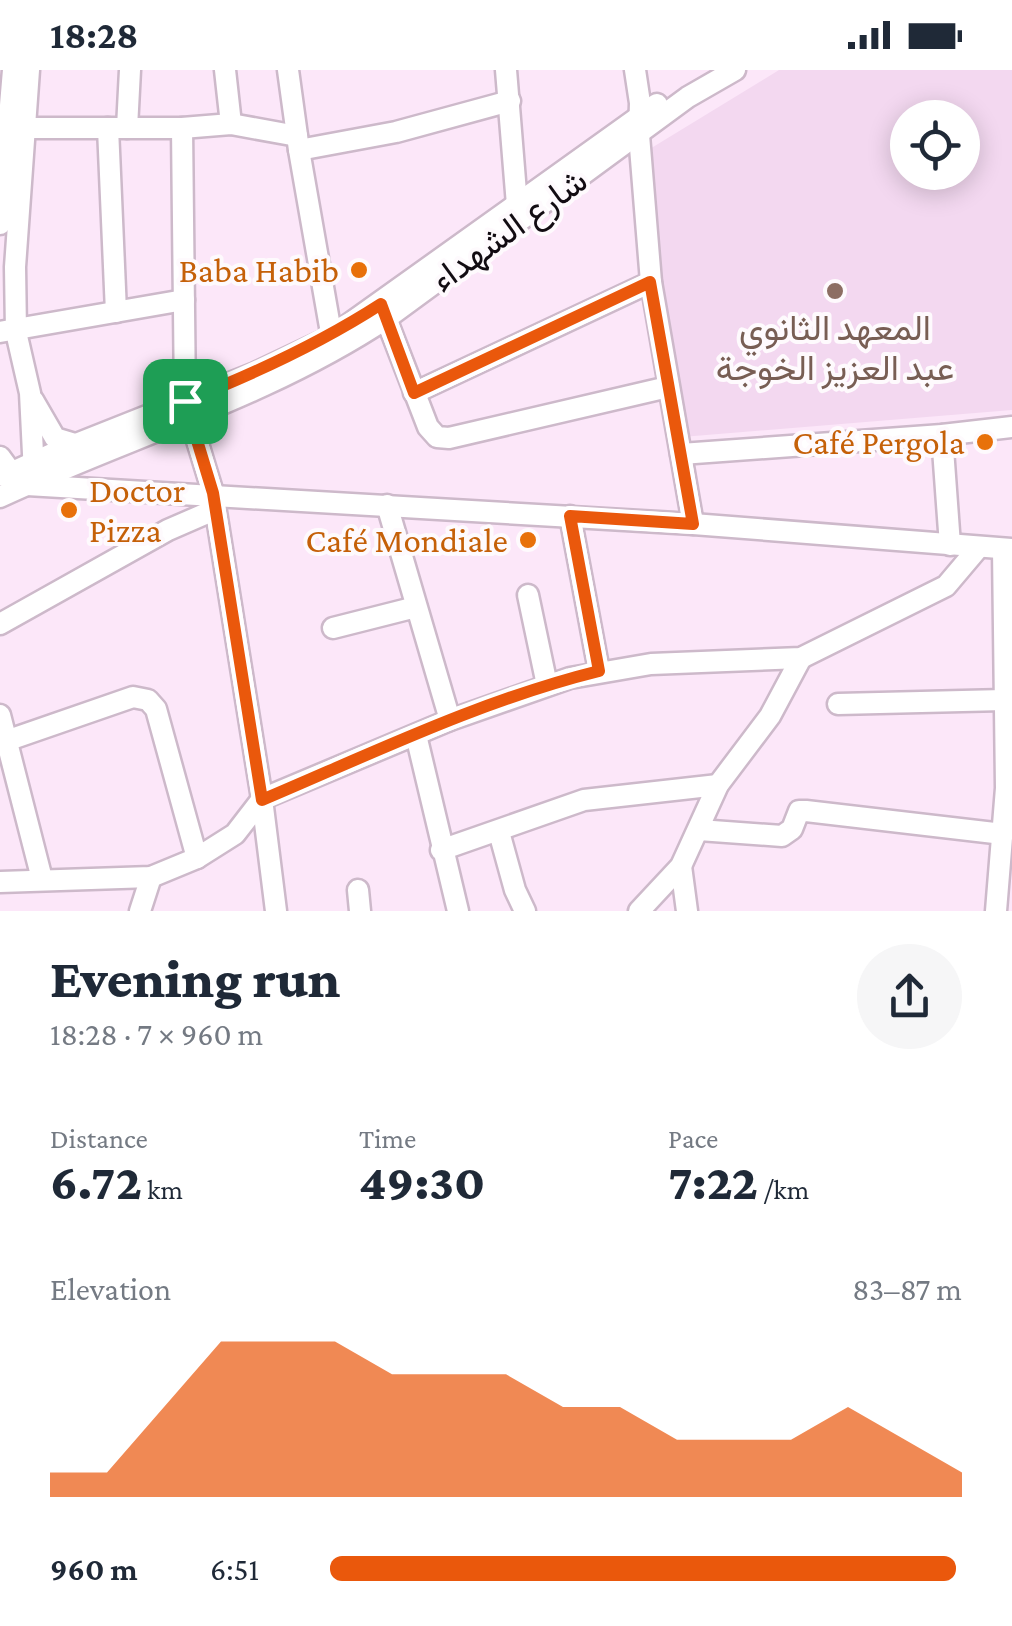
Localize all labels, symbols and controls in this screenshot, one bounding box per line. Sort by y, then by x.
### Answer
text: 18:28 [50,14,138,56]
map controls [890,100,980,190]
button: locate [890,100,980,190]
street label: شارع الشهداء [423,160,597,303]
place label: Baba Habib [179,251,339,290]
marker: Baba Habib [348,259,370,281]
marker: المعهد الثانوي عبد العزيز الخوجة [824,280,846,302]
place label: المعهد الثانوي عبد العزيز الخوجة [716,309,954,390]
pin [143,359,228,444]
icon: arrive [158,374,213,429]
place label: Café Pergola [793,423,965,462]
marker: Café Pergola [974,431,996,453]
place label: Doctor Pizza [89,471,185,550]
marker: Doctor Pizza [58,499,80,521]
place label: Café Mondiale [306,521,508,560]
marker: Café Mondiale [517,529,539,551]
button: share [857,944,962,1049]
text: Evening run [50,948,340,1009]
text: 18:28 · 7 × 960 m [50,1016,263,1052]
text: Distance [50,1123,148,1154]
text: Time [359,1123,416,1154]
text: Pace [668,1123,718,1154]
text: 6.72 [50,1154,142,1210]
text: 49:30 [359,1154,485,1210]
text: 7:22 [668,1154,758,1210]
text: km [142,1174,183,1205]
text: /km [758,1174,809,1205]
text: Elevation [50,1271,171,1307]
text: 83–87 m [852,1271,962,1307]
text: 960 m [50,1551,138,1587]
text: 6:51 [210,1551,259,1587]

